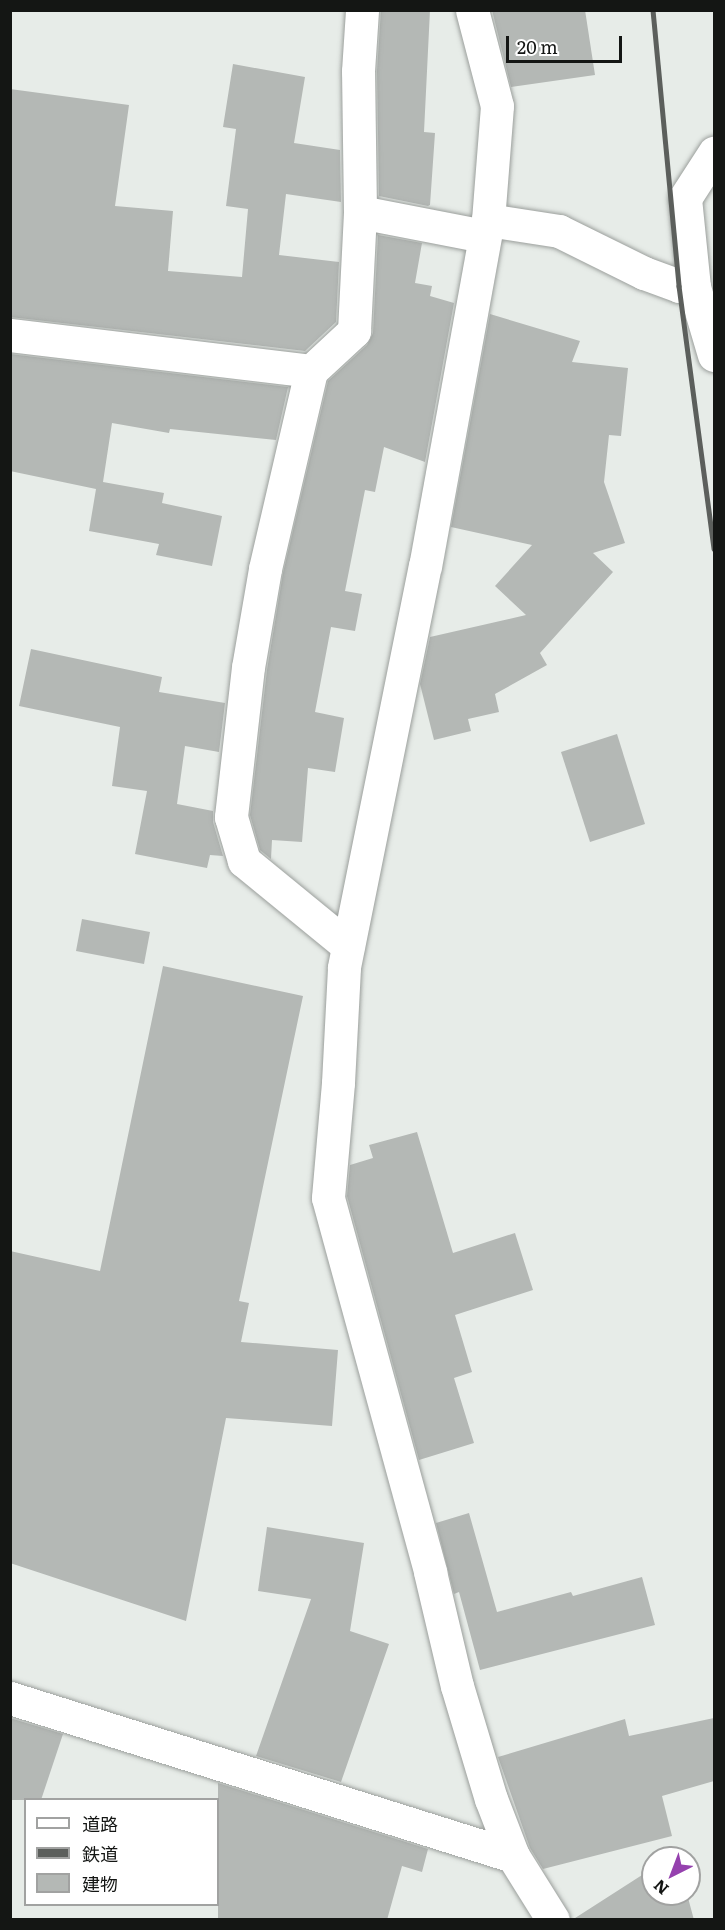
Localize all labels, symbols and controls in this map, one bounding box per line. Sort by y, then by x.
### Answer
scale bar [509,24,624,62]
text: 20 m [517,33,558,60]
legend [24,1798,219,1906]
text: 道路 [82,1810,118,1837]
text: 鉄道 [82,1840,118,1867]
north arrow [641,1846,701,1906]
text: 建物 [82,1870,118,1897]
text: N [647,1874,673,1901]

